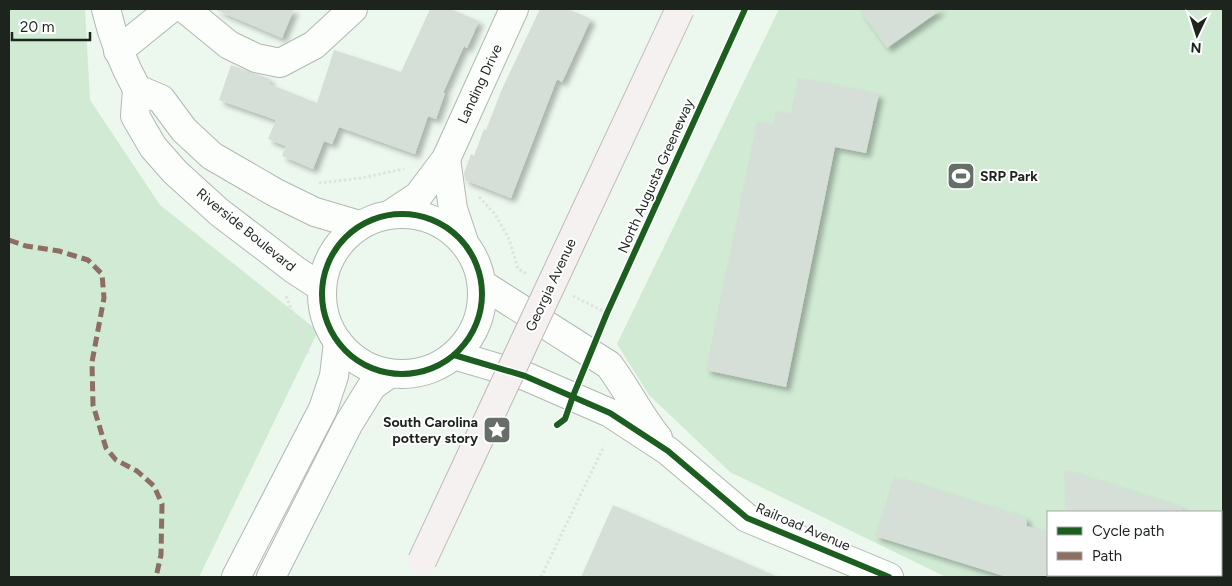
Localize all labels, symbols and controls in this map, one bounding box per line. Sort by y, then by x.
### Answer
scale bar [12,10,90,42]
north arrow [1172,10,1222,60]
text: 20 m [20,18,54,36]
text: N [1190,39,1202,56]
street label: Landing Drive [454,41,506,126]
street label: North Augusta Greeneway [614,96,698,256]
sports icon: SRP Park [946,161,976,191]
place label: SRP Park [980,168,1038,185]
street label: Riverside Boulevard [193,185,299,275]
street label: Georgia Avenue [522,236,580,334]
place label: South Carolina pottery story [383,414,479,447]
place icon: South Carolina pottery story [482,415,512,445]
street label: Railroad Avenue [753,499,853,555]
legend [1047,511,1222,576]
text: Cycle path [1092,522,1164,540]
text: Path [1092,547,1122,565]

